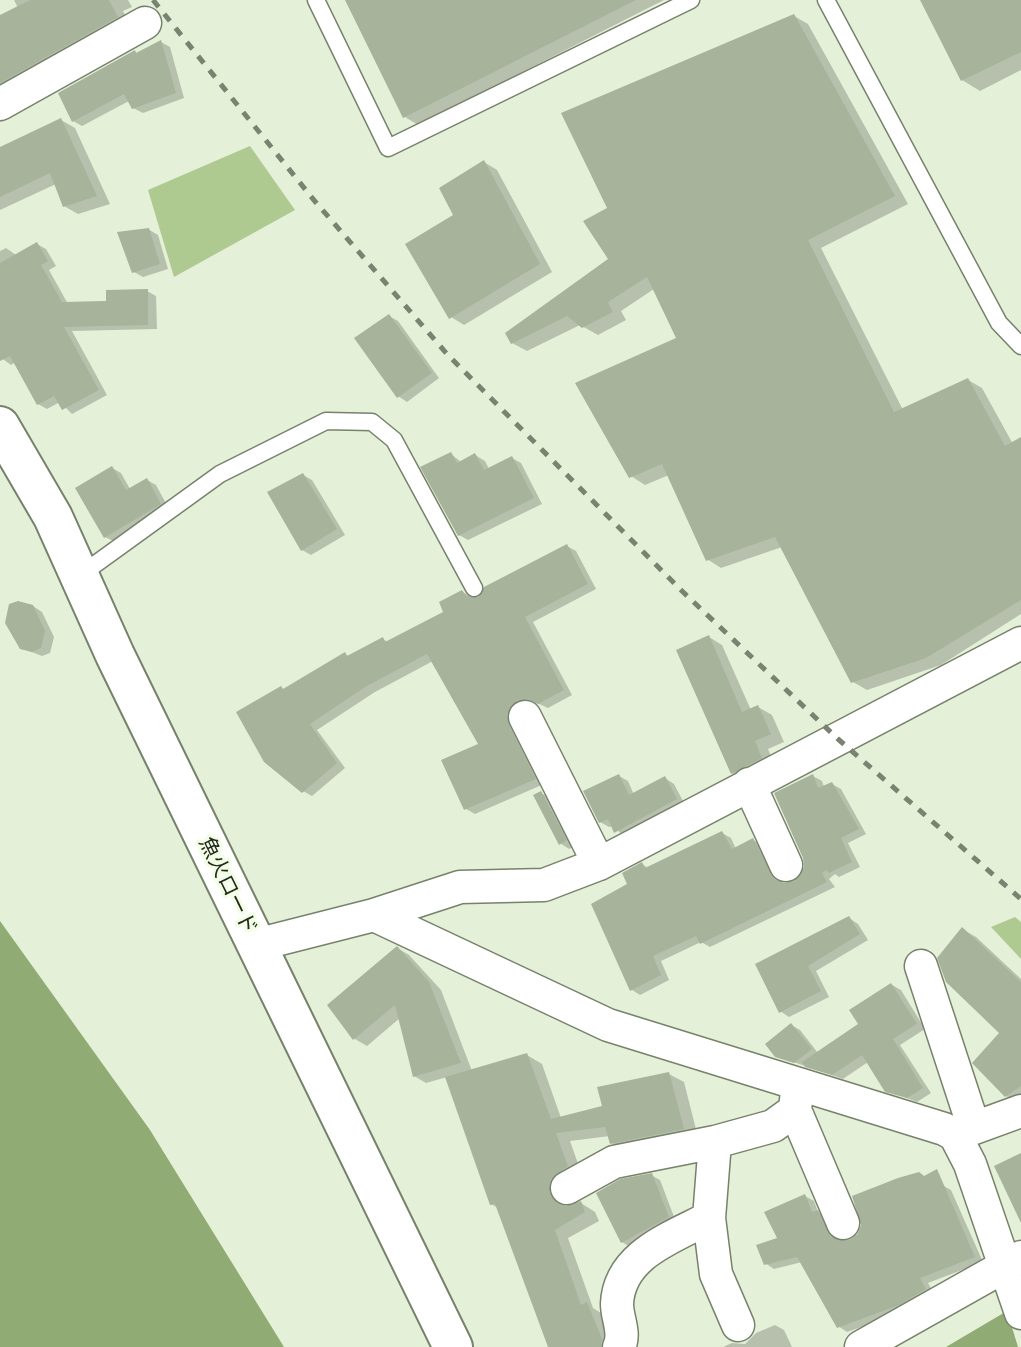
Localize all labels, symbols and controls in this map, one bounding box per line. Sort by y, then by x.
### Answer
street label: 魚火ロード [193,833,261,939]

